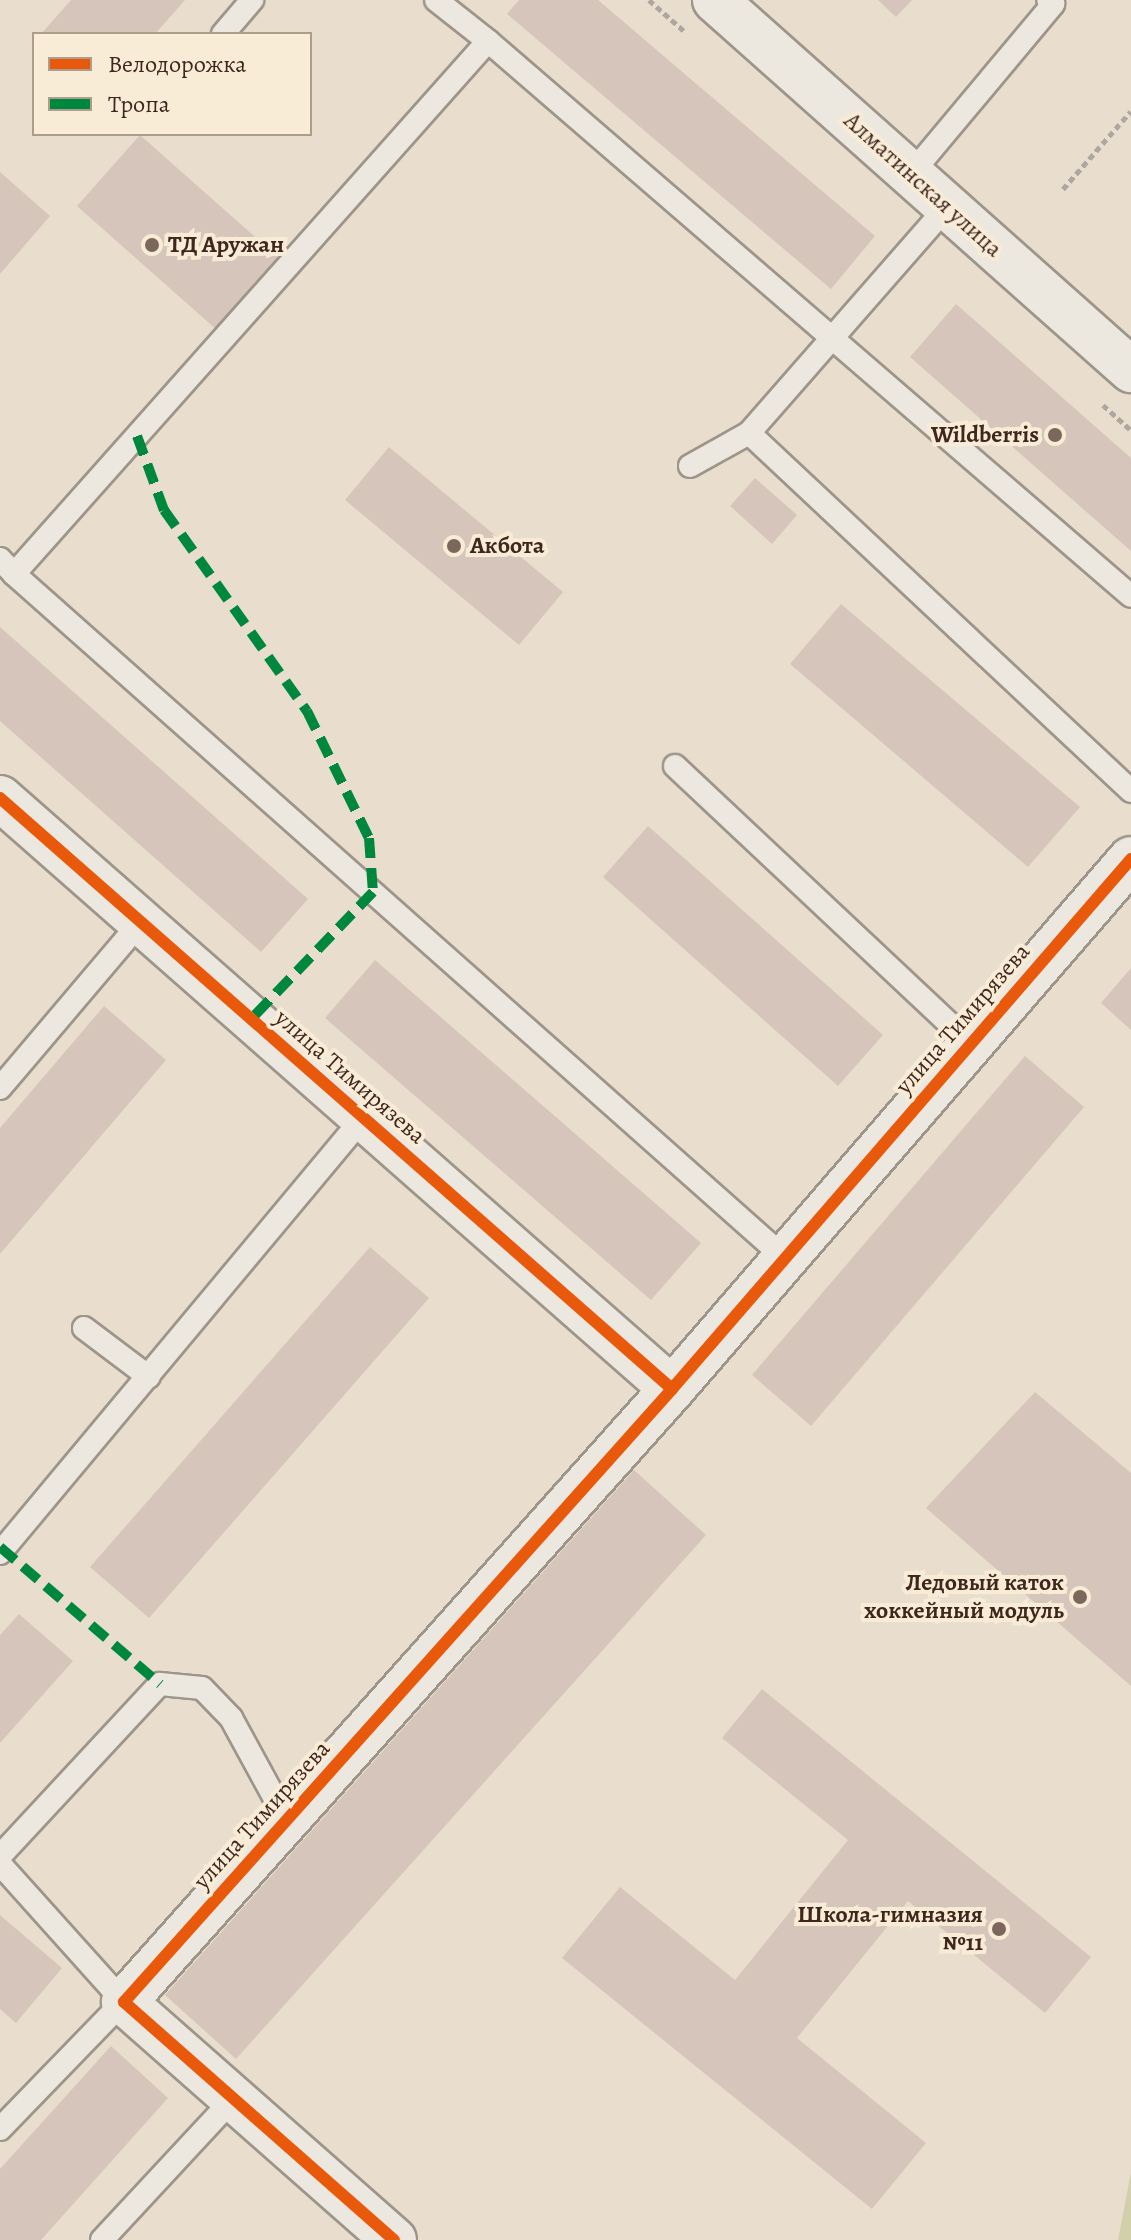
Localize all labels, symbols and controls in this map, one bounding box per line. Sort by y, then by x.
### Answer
legend [32,32,312,136]
text: Велодорожка [108,48,246,80]
text: Тропа [108,88,170,120]
street label: Алматинская улица [838,106,1008,264]
place label: ТД Аружан [168,231,284,259]
marker: ТД Аружан [143,236,161,254]
place label: Wildberris [931,421,1039,449]
marker: Wildberris [1046,426,1064,444]
place label: Акбота [470,532,544,560]
marker: Акбота [445,537,463,555]
street label: улица Тимирязева [890,938,1036,1100]
street label: улица Тимирязева [269,1004,431,1150]
place label: Ледовый каток хоккейный модуль [864,1569,1064,1625]
marker: Ледовый каток хоккейный модуль [1071,1588,1089,1606]
street label: улица Тимирязева [188,1735,336,1895]
place label: Школа-гимназия №11 [797,1901,983,1957]
marker: Школа-гимназия №11 [990,1920,1008,1938]

